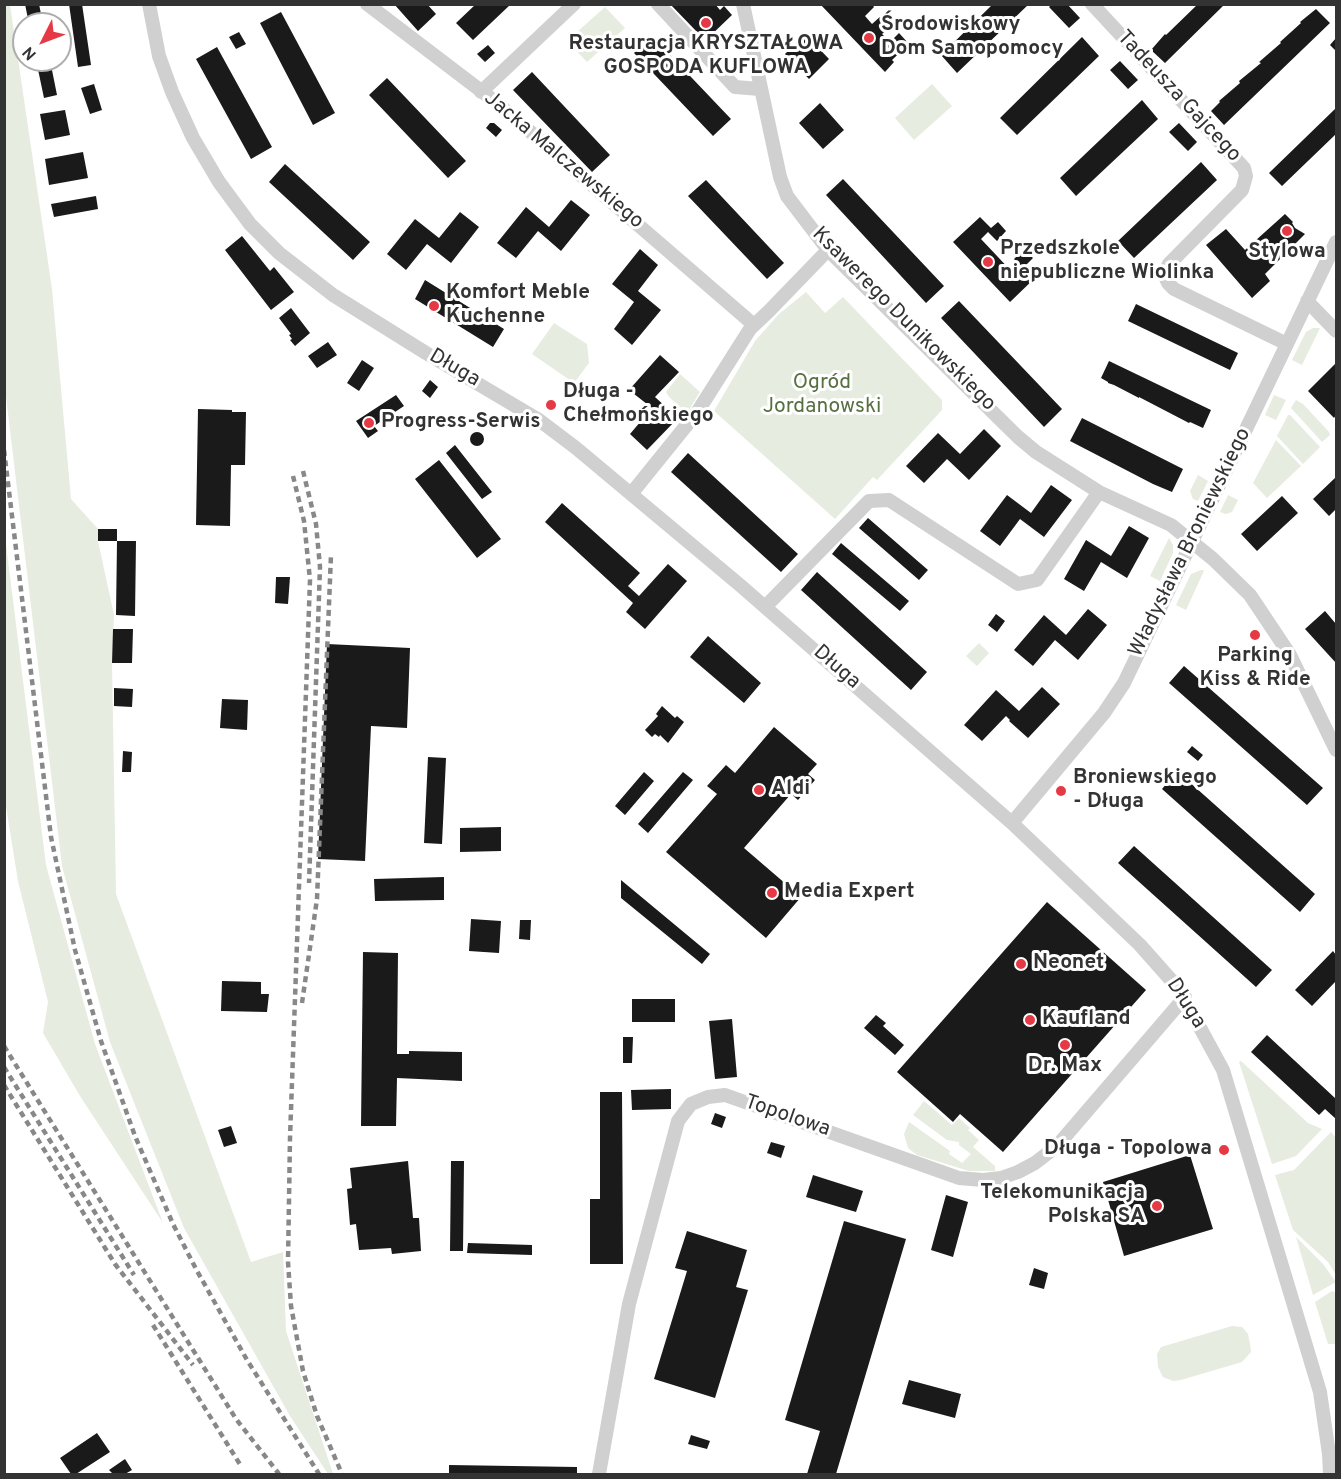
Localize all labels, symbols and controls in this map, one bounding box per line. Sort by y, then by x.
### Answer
north arrow [12,12,72,72]
place label: Środowiskowy Dom Samopomocy [881,13,1063,63]
marker: Restauracja KRYSZTAŁOWA GOSPODA KUFLOWA [699,16,713,30]
street label: Tadeusza Gajcego [1111,26,1245,168]
marker: Środowiskowy Dom Samopomocy [862,31,876,45]
place label: Restauracja KRYSZTAŁOWA GOSPODA KUFLOWA [569,32,843,82]
text: N [19,42,41,64]
street label: Jacka Malczewskiego [478,87,648,235]
street label: Ksawerego Dunikowskiego [806,223,1000,417]
marker: Stylowa [1280,224,1294,238]
place label: Przedszkole niepubliczne Wiolinka [1000,237,1214,287]
place label: Stylowa [1248,240,1326,266]
marker: Przedszkole niepubliczne Wiolinka [981,255,995,269]
place label: Komfort Meble Kuchenne [446,281,590,331]
marker: Komfort Meble Kuchenne [427,299,441,313]
street label: Długa [424,344,484,394]
park label: Ogród Jordanowski [763,371,881,421]
place label: Długa - Chełmońskiego [563,380,714,430]
marker: Długa - Chełmońskiego [544,398,558,412]
place label: Progress-Serwis [381,410,541,436]
marker: Progress-Serwis [362,416,376,430]
street label: Władysława Broniewskiego [1125,424,1257,662]
marker: Parking Kiss & Ride [1248,628,1262,642]
street label: Długa [807,641,865,695]
place label: Parking Kiss & Ride [1199,644,1311,694]
place label: Broniewskiego - Długa [1073,766,1217,816]
place label: Aldi [771,777,810,803]
marker: Aldi [752,783,766,797]
marker: Broniewskiego - Długa [1054,784,1068,798]
place label: Media Expert [784,880,914,906]
marker: Media Expert [765,886,779,900]
place label: Neonet [1033,951,1104,977]
marker: Neonet [1014,957,1028,971]
street label: Długa [1160,974,1210,1034]
place label: Kaufland [1042,1007,1131,1033]
marker: Kaufland [1023,1013,1037,1027]
marker: Dr. Max [1058,1038,1072,1052]
place label: Dr. Max [1028,1054,1102,1080]
street label: Topolowa [741,1091,833,1143]
place label: Długa - Topolowa [1044,1137,1212,1163]
marker: Długa - Topolowa [1217,1143,1231,1157]
place label: Telekomunikacja Polska SA [980,1181,1145,1231]
marker: Telekomunikacja Polska SA [1150,1199,1164,1213]

